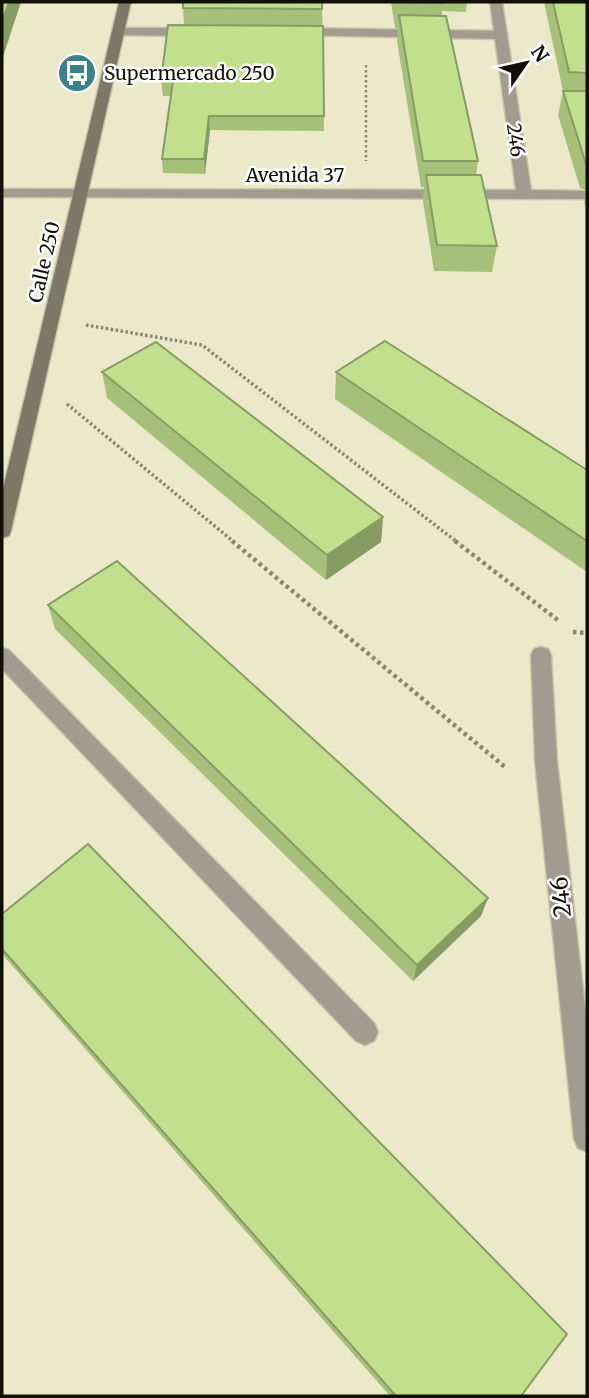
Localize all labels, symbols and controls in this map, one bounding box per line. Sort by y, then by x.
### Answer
north arrow [491,28,561,98]
text: N [526,41,554,66]
bus stop icon: Supermercado 250 [56,52,98,94]
place label: Supermercado 250 [104,61,275,85]
street label: 246 [502,122,530,158]
street label: Avenida 37 [245,163,345,187]
street label: Calle 250 [23,219,65,305]
street label: 246 [544,875,577,919]

